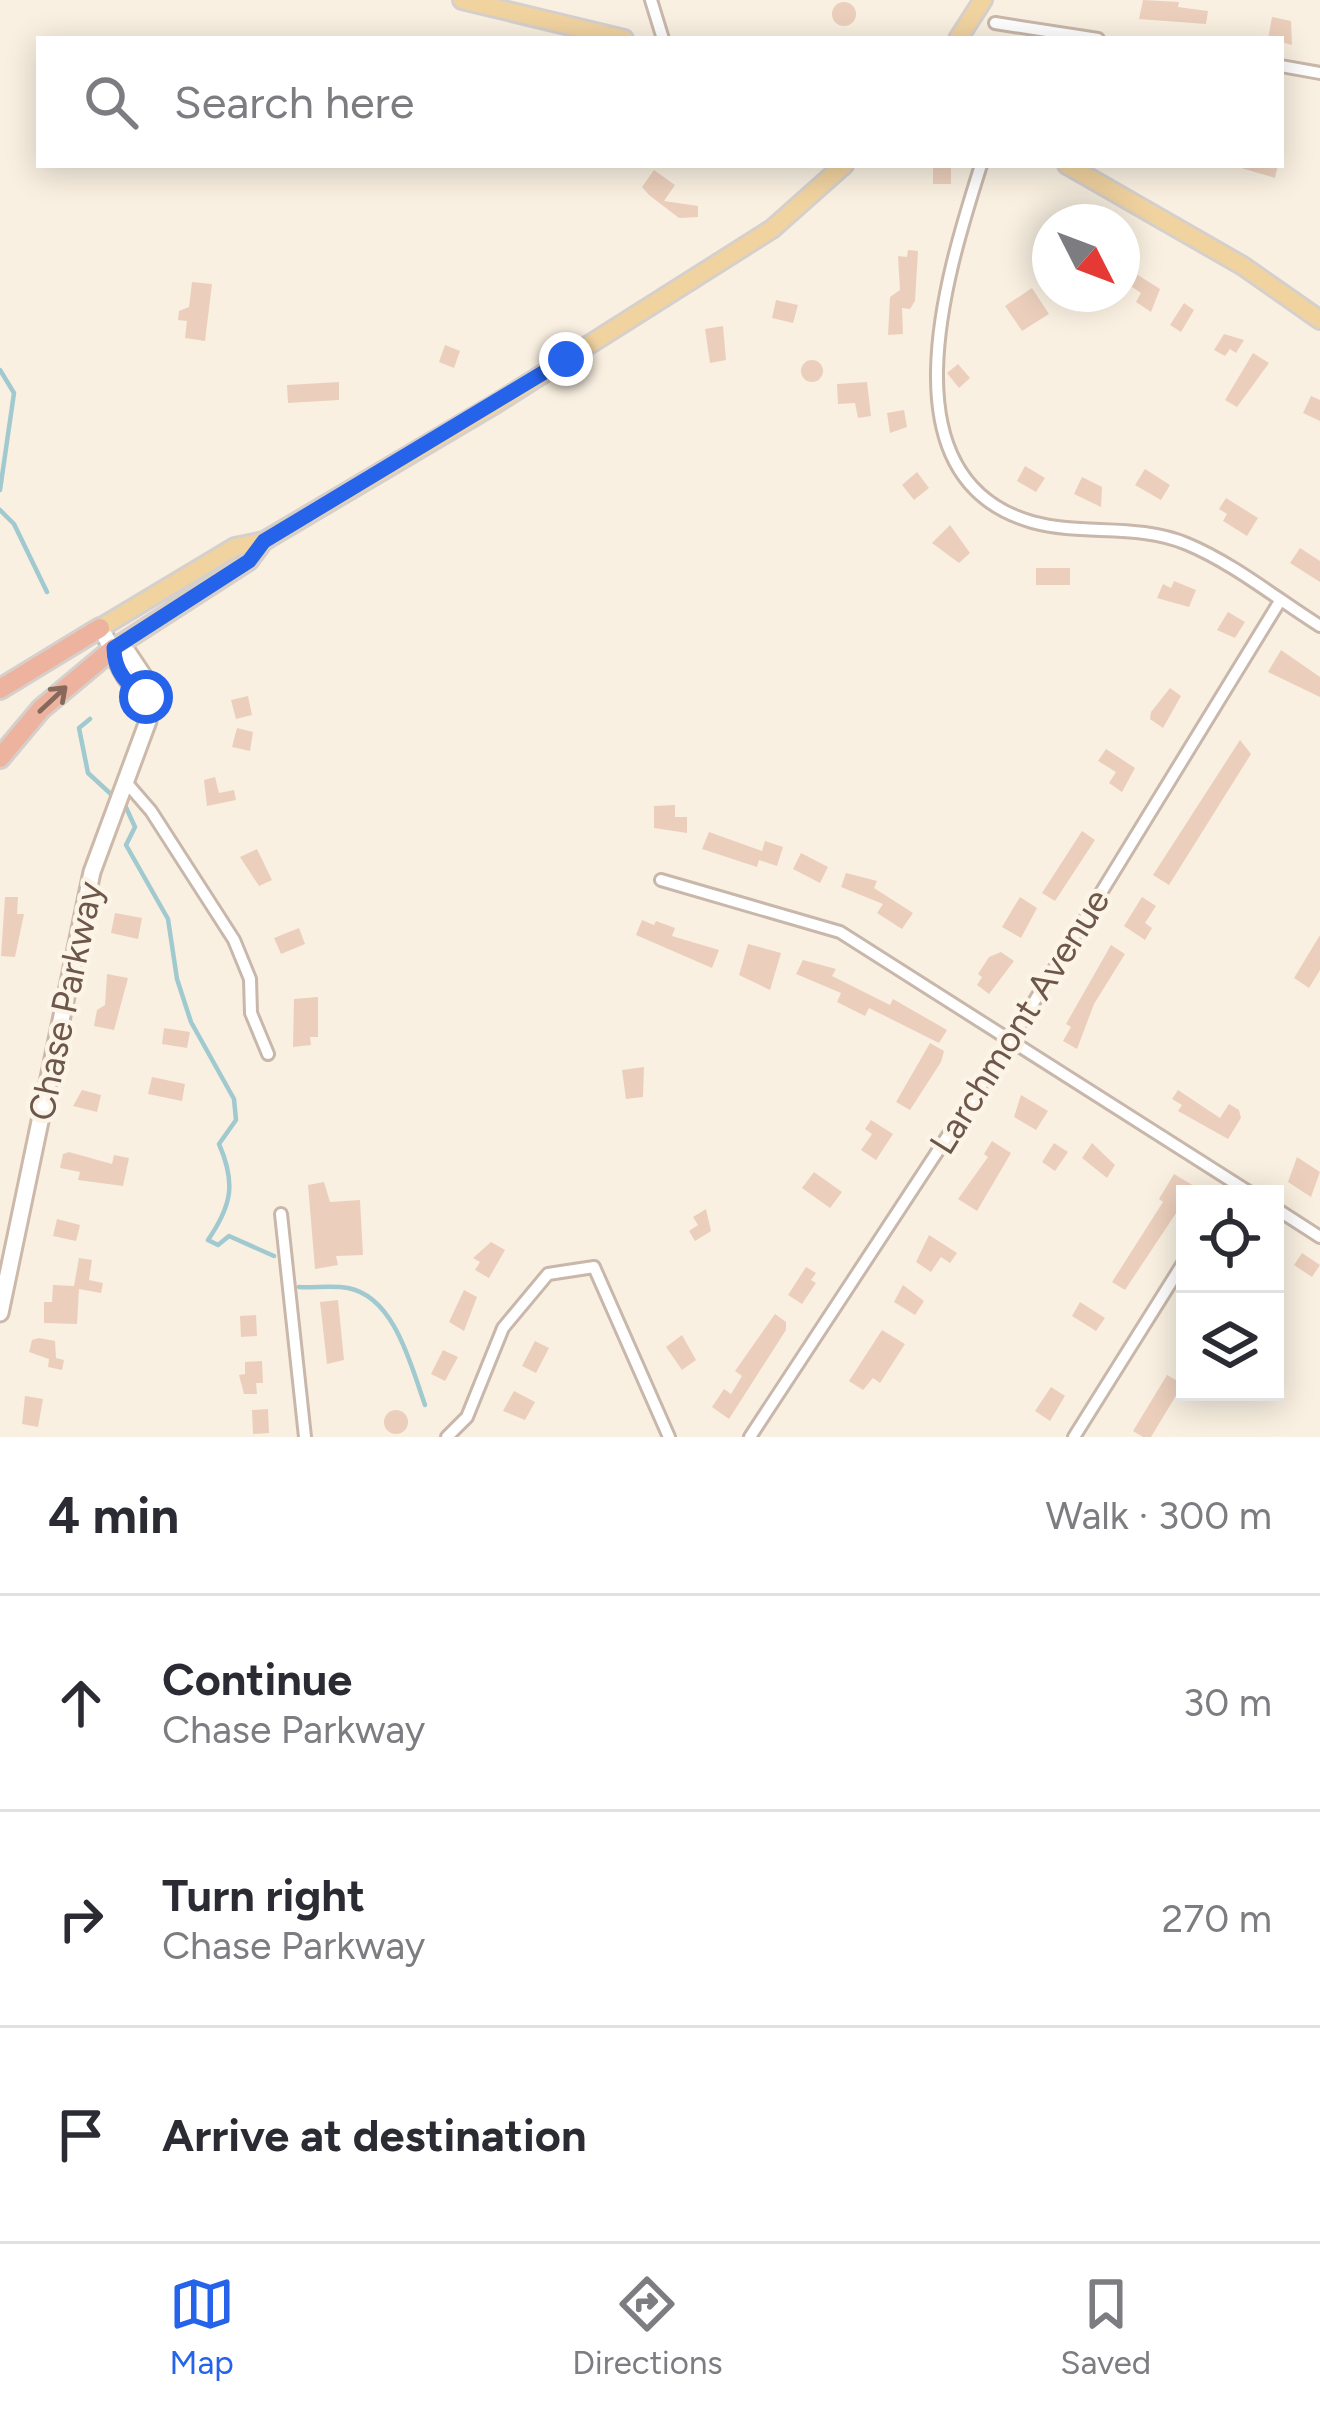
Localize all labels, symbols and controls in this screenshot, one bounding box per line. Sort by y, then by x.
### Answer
search box [36,36,1284,168]
icon: search [78,69,144,135]
text: Search here [174,75,414,129]
north arrow [1032,204,1140,312]
route end [539,332,593,386]
route start [119,670,173,724]
one-way arrow [37,686,67,714]
street label: Chase Parkway [19,878,112,1124]
street label: Larchmont Avenue [920,881,1118,1162]
map controls [1176,1185,1284,1401]
button: locate [1176,1185,1284,1293]
button: layers [1176,1293,1284,1401]
text: 4 min [48,1485,179,1546]
text: Walk · 300 m [1046,1492,1272,1539]
text: Continue [162,1652,352,1706]
icon: ahead [48,1670,114,1736]
text: 30 m [1183,1679,1272,1726]
text: Chase Parkway [162,1706,425,1753]
text: Turn right [162,1868,365,1922]
icon: right [48,1886,114,1952]
text: 270 m [1161,1895,1272,1942]
text: Chase Parkway [162,1922,425,1969]
icon: arrive [48,2102,114,2168]
text: Arrive at destination [162,2108,586,2162]
tab: Map [169,2271,235,2382]
tab: Directions [572,2271,723,2382]
tab: Saved [1060,2271,1151,2382]

